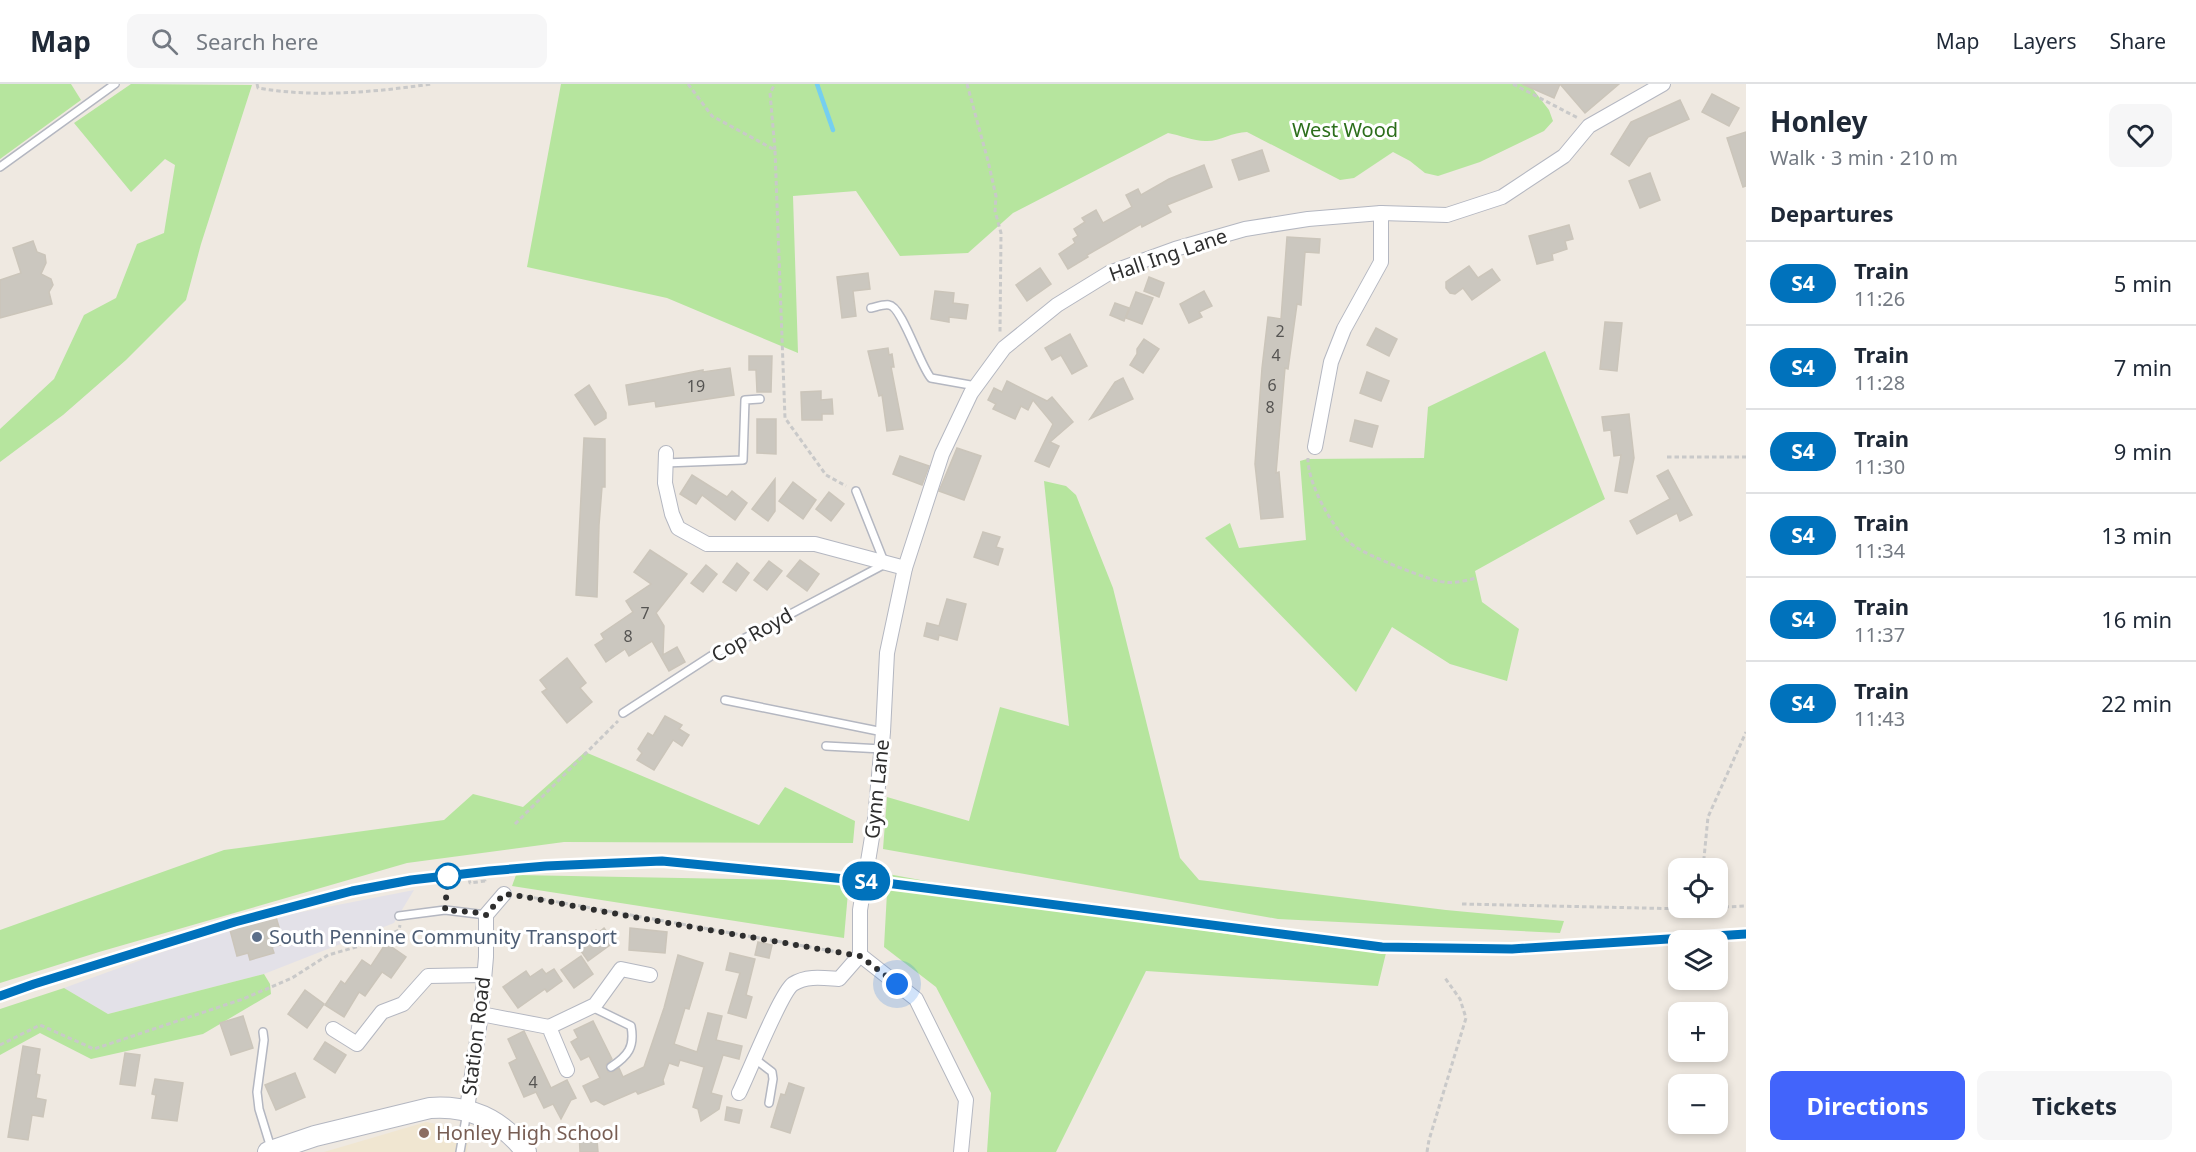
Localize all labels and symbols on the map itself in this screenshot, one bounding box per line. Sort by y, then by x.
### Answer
park label: West Wood [1292,116,1398,143]
street label: Hall Ing Lane [1105,222,1231,287]
house number: 2 [1275,320,1285,342]
house number: 4 [1271,344,1281,366]
house number: 6 [1267,374,1277,396]
house number: 19 [687,375,705,397]
house number: 8 [1265,396,1275,418]
street label: Cop Royd [706,601,797,668]
house number: 7 [640,602,650,624]
house number: 8 [623,625,633,647]
street label: Gynn Lane [858,738,895,840]
line badge: S4 [839,862,893,900]
unlabelled marker [435,863,461,889]
place label: South Pennine Community Transport [269,923,617,950]
marker: South Pennine Community Transport [250,930,264,944]
your location [882,969,912,999]
street label: Station Road [455,975,496,1097]
house number: 4 [528,1071,538,1093]
place label: Honley High School [436,1119,619,1146]
marker: Honley High School [417,1126,431,1140]

